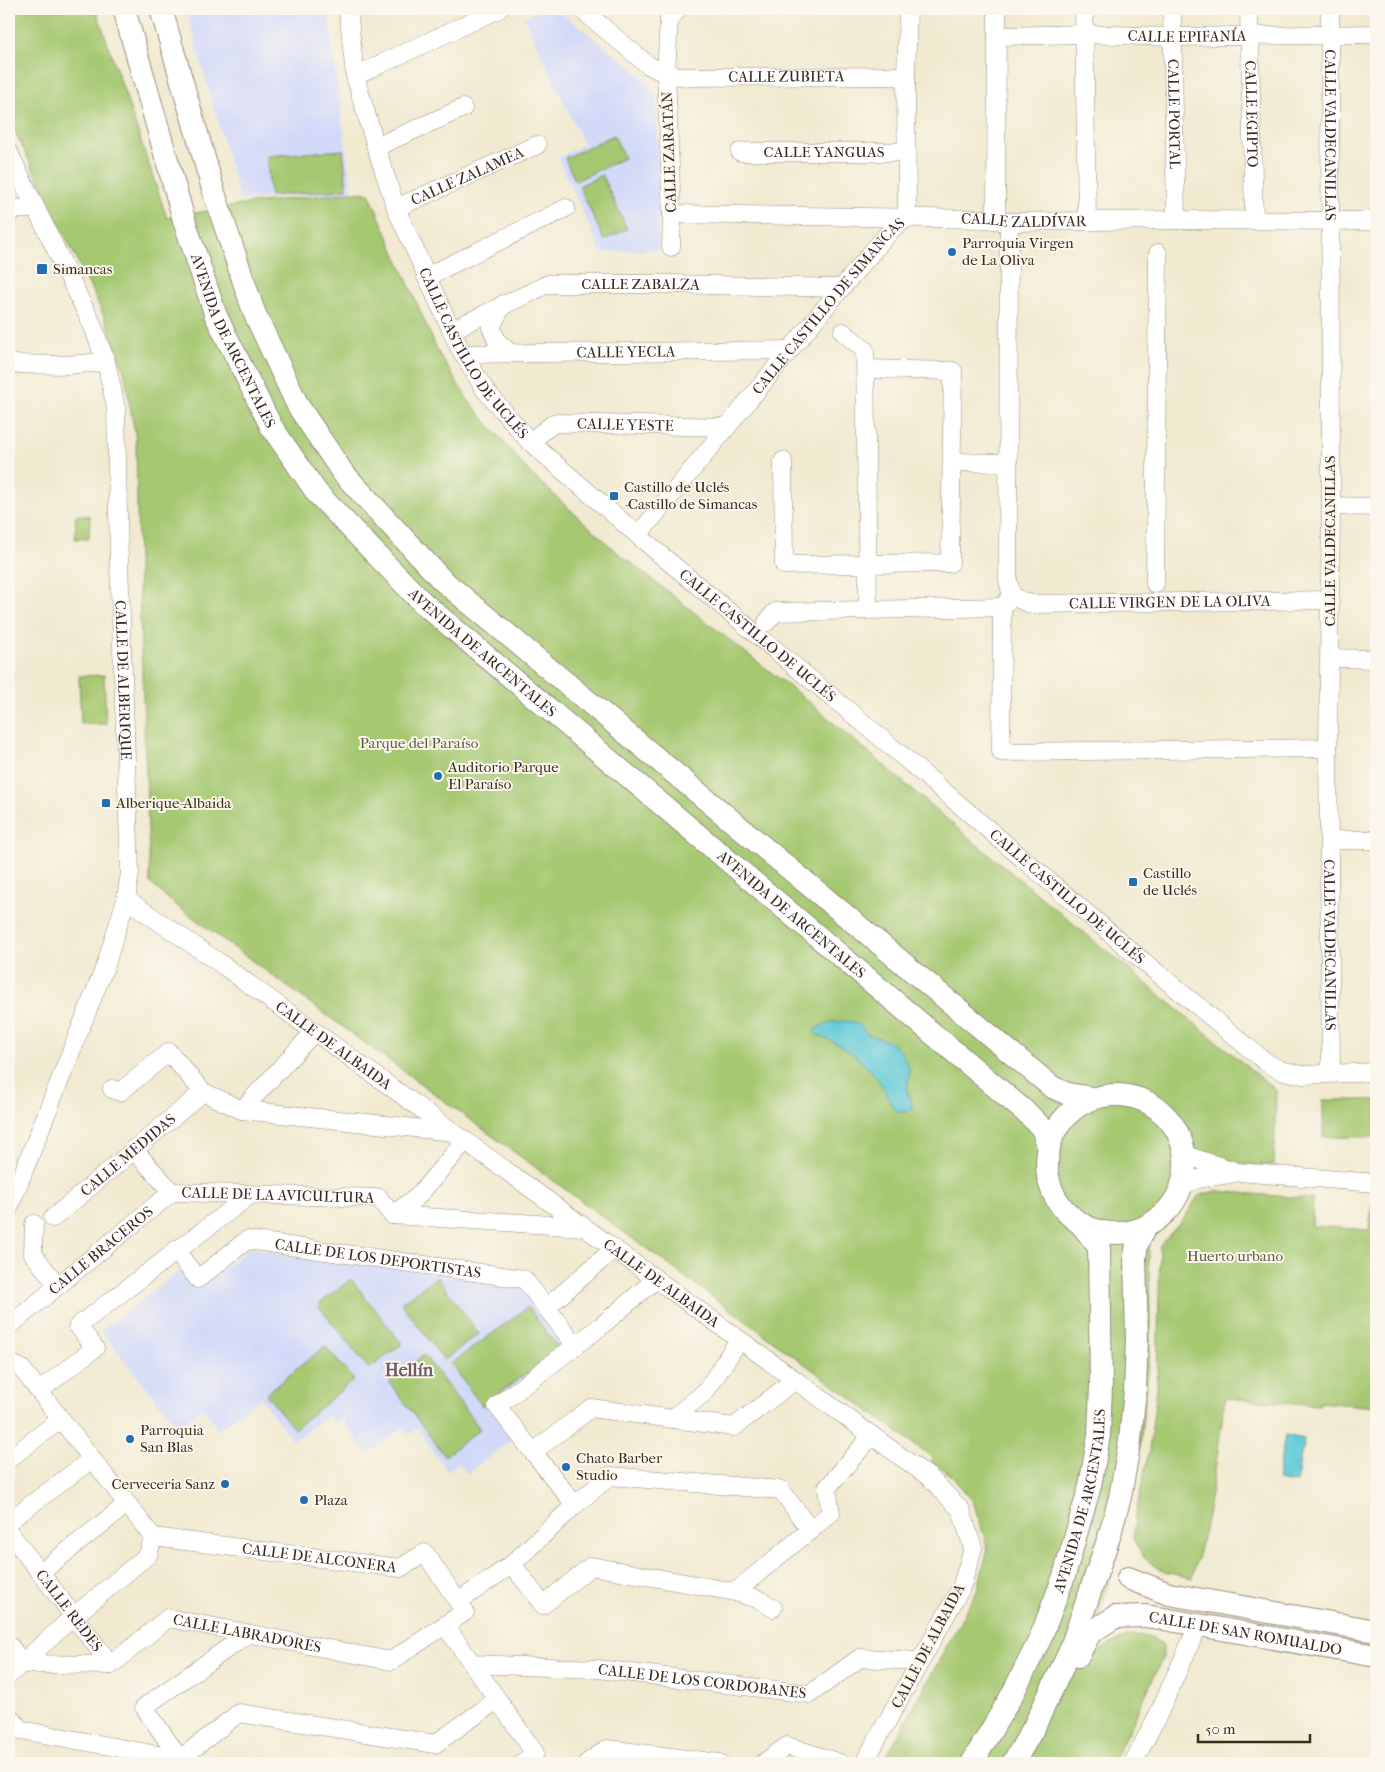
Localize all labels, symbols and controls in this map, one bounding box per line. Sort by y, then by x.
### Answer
street label: CALLE EPIFANÍA [1127,26,1247,46]
street label: CALLE VALDECANILLAS [1321,49,1339,221]
street label: CALLE PORTAL [1164,59,1184,169]
street label: CALLE EGIPTO [1241,60,1262,168]
street label: CALLE ZUBIETA [728,67,845,86]
street label: CALLE ZARATÁN [658,91,680,213]
street label: CALLE ZALAMEA [408,143,527,209]
street label: CALLE YANGUAS [764,143,885,161]
street label: CALLE ZALDÍVAR [961,210,1088,231]
street label: CALLE CASTILLO DE SIMANCAS [748,213,908,398]
place label: Parroquia Virgen de La Oliva [962,234,1074,269]
marker: Parroquia Virgen de La Oliva [946,246,958,258]
street label: AVENIDA DE ARCENTALES [187,250,280,431]
place label: Simancas [53,260,113,278]
marker: Simancas [35,262,49,276]
street label: CALLE CASTILLO DE UCLÉS [415,265,532,443]
street label: CALLE ZABALZA [581,275,700,294]
street label: CALLE YECLA [576,342,676,362]
street label: CALLE YESTE [577,415,674,435]
street label: CALLE VALDECANILLAS [1321,455,1339,627]
place label: Castillo de Uclés -Castillo de Simancas [624,478,758,513]
marker: Castillo de Uclés -Castillo de Simancas [608,490,620,502]
street label: CALLE CASTILLO DE UCLÉS [676,565,840,706]
street label: AVENIDA DE ARCENTALES [404,584,560,721]
street label: CALLE VIRGEN DE LA OLIVA [1069,592,1271,612]
street label: CALLE DE ALBERIQUE [111,600,135,761]
park label: Parque del Paraíso [360,734,479,752]
place label: Auditorio Parque El Paraíso [447,758,559,793]
marker: Auditorio Parque El Paraíso [432,770,444,782]
place label: Alberique-Albaida [115,794,232,812]
marker: Alberique-Albaida [100,797,112,809]
street label: CALLE CASTILLO DE UCLÉS [986,825,1149,968]
street label: AVENIDA DE ARCENTALES [713,846,870,982]
street label: CALLE VALDECANILLAS [1320,859,1340,1031]
place label: Castillo de Uclés [1143,864,1197,899]
marker: Castillo de Uclés [1127,876,1139,888]
street label: CALLE DE ALBAIDA [272,997,395,1094]
street label: CALLE MEDIDAS [77,1110,180,1200]
street label: CALLE DE LA AVICULTURA [181,1183,375,1207]
street label: CALLE BRACEROS [45,1202,157,1299]
street label: CALLE DE LOS DEPORTISTAS [274,1235,483,1282]
street label: CALLE DE ALBAIDA [600,1235,723,1331]
park label: Huerto urbano [1187,1247,1283,1265]
district label: Hellín [385,1360,434,1381]
street label: AVENIDA DE ARCENTALES [1049,1408,1109,1596]
place label: Parroquia San Blas [140,1421,205,1456]
marker: Parroquia San Blas [124,1433,136,1445]
place label: Chato Barber Studio [576,1449,663,1484]
marker: Chato Barber Studio [560,1461,572,1473]
place label: Cerveceria Sanz [111,1475,215,1493]
marker: Cerveceria Sanz [219,1478,231,1490]
place label: Plaza [314,1491,349,1509]
marker: Plaza [298,1494,310,1506]
street label: CALLE DE ALCONERA [241,1539,398,1577]
street label: CALLE REDES [32,1566,107,1655]
street label: CALLE DE ALBAIDA [887,1580,969,1711]
street label: CALLE DE SAN ROMUALDO [1148,1608,1344,1659]
street label: CALLE LABRADORES [171,1610,323,1656]
street label: CALLE DE LOS CORDOBANES [597,1660,808,1703]
scale bar [1198,1712,1310,1744]
text: 50 m [1205,1720,1236,1738]

